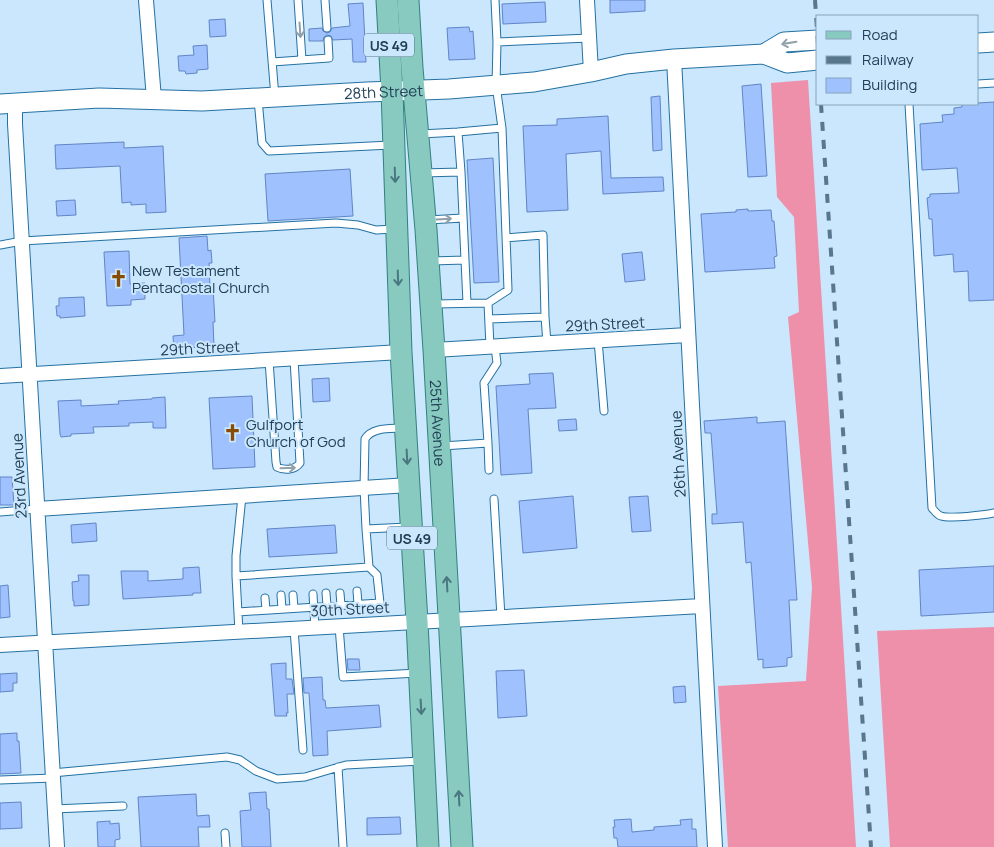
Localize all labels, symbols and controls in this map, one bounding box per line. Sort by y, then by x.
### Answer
legend [816,15,979,105]
one-way arrow [295,22,305,38]
text: Road [862,24,898,45]
road number: US 49 [364,34,414,56]
one-way arrow [782,38,798,48]
text: Railway [862,49,914,70]
text: Building [862,74,917,95]
street label: 28th Street [343,79,424,104]
one-way arrow [390,166,399,182]
one-way arrow [436,215,452,224]
place label: New Testament Pentacostal Church [132,260,270,298]
church icon: New Testament Pentacostal Church [108,269,128,289]
one-way arrow [394,269,403,285]
street label: 29th Street [565,311,645,337]
street label: 29th Street [160,335,240,361]
street label: 25th Avenue [425,379,451,467]
street label: 26th Avenue [665,410,691,498]
place label: Gulfport Church of God [246,414,346,452]
church icon: Gulfport Church of God [222,423,242,443]
street label: 23rd Avenue [6,433,32,519]
one-way arrow [403,449,412,465]
one-way arrow [280,463,296,472]
road number: US 49 [387,526,437,550]
one-way arrow [443,576,452,592]
street label: 30th Street [310,596,390,622]
one-way arrow [417,699,426,715]
one-way arrow [455,791,464,807]

